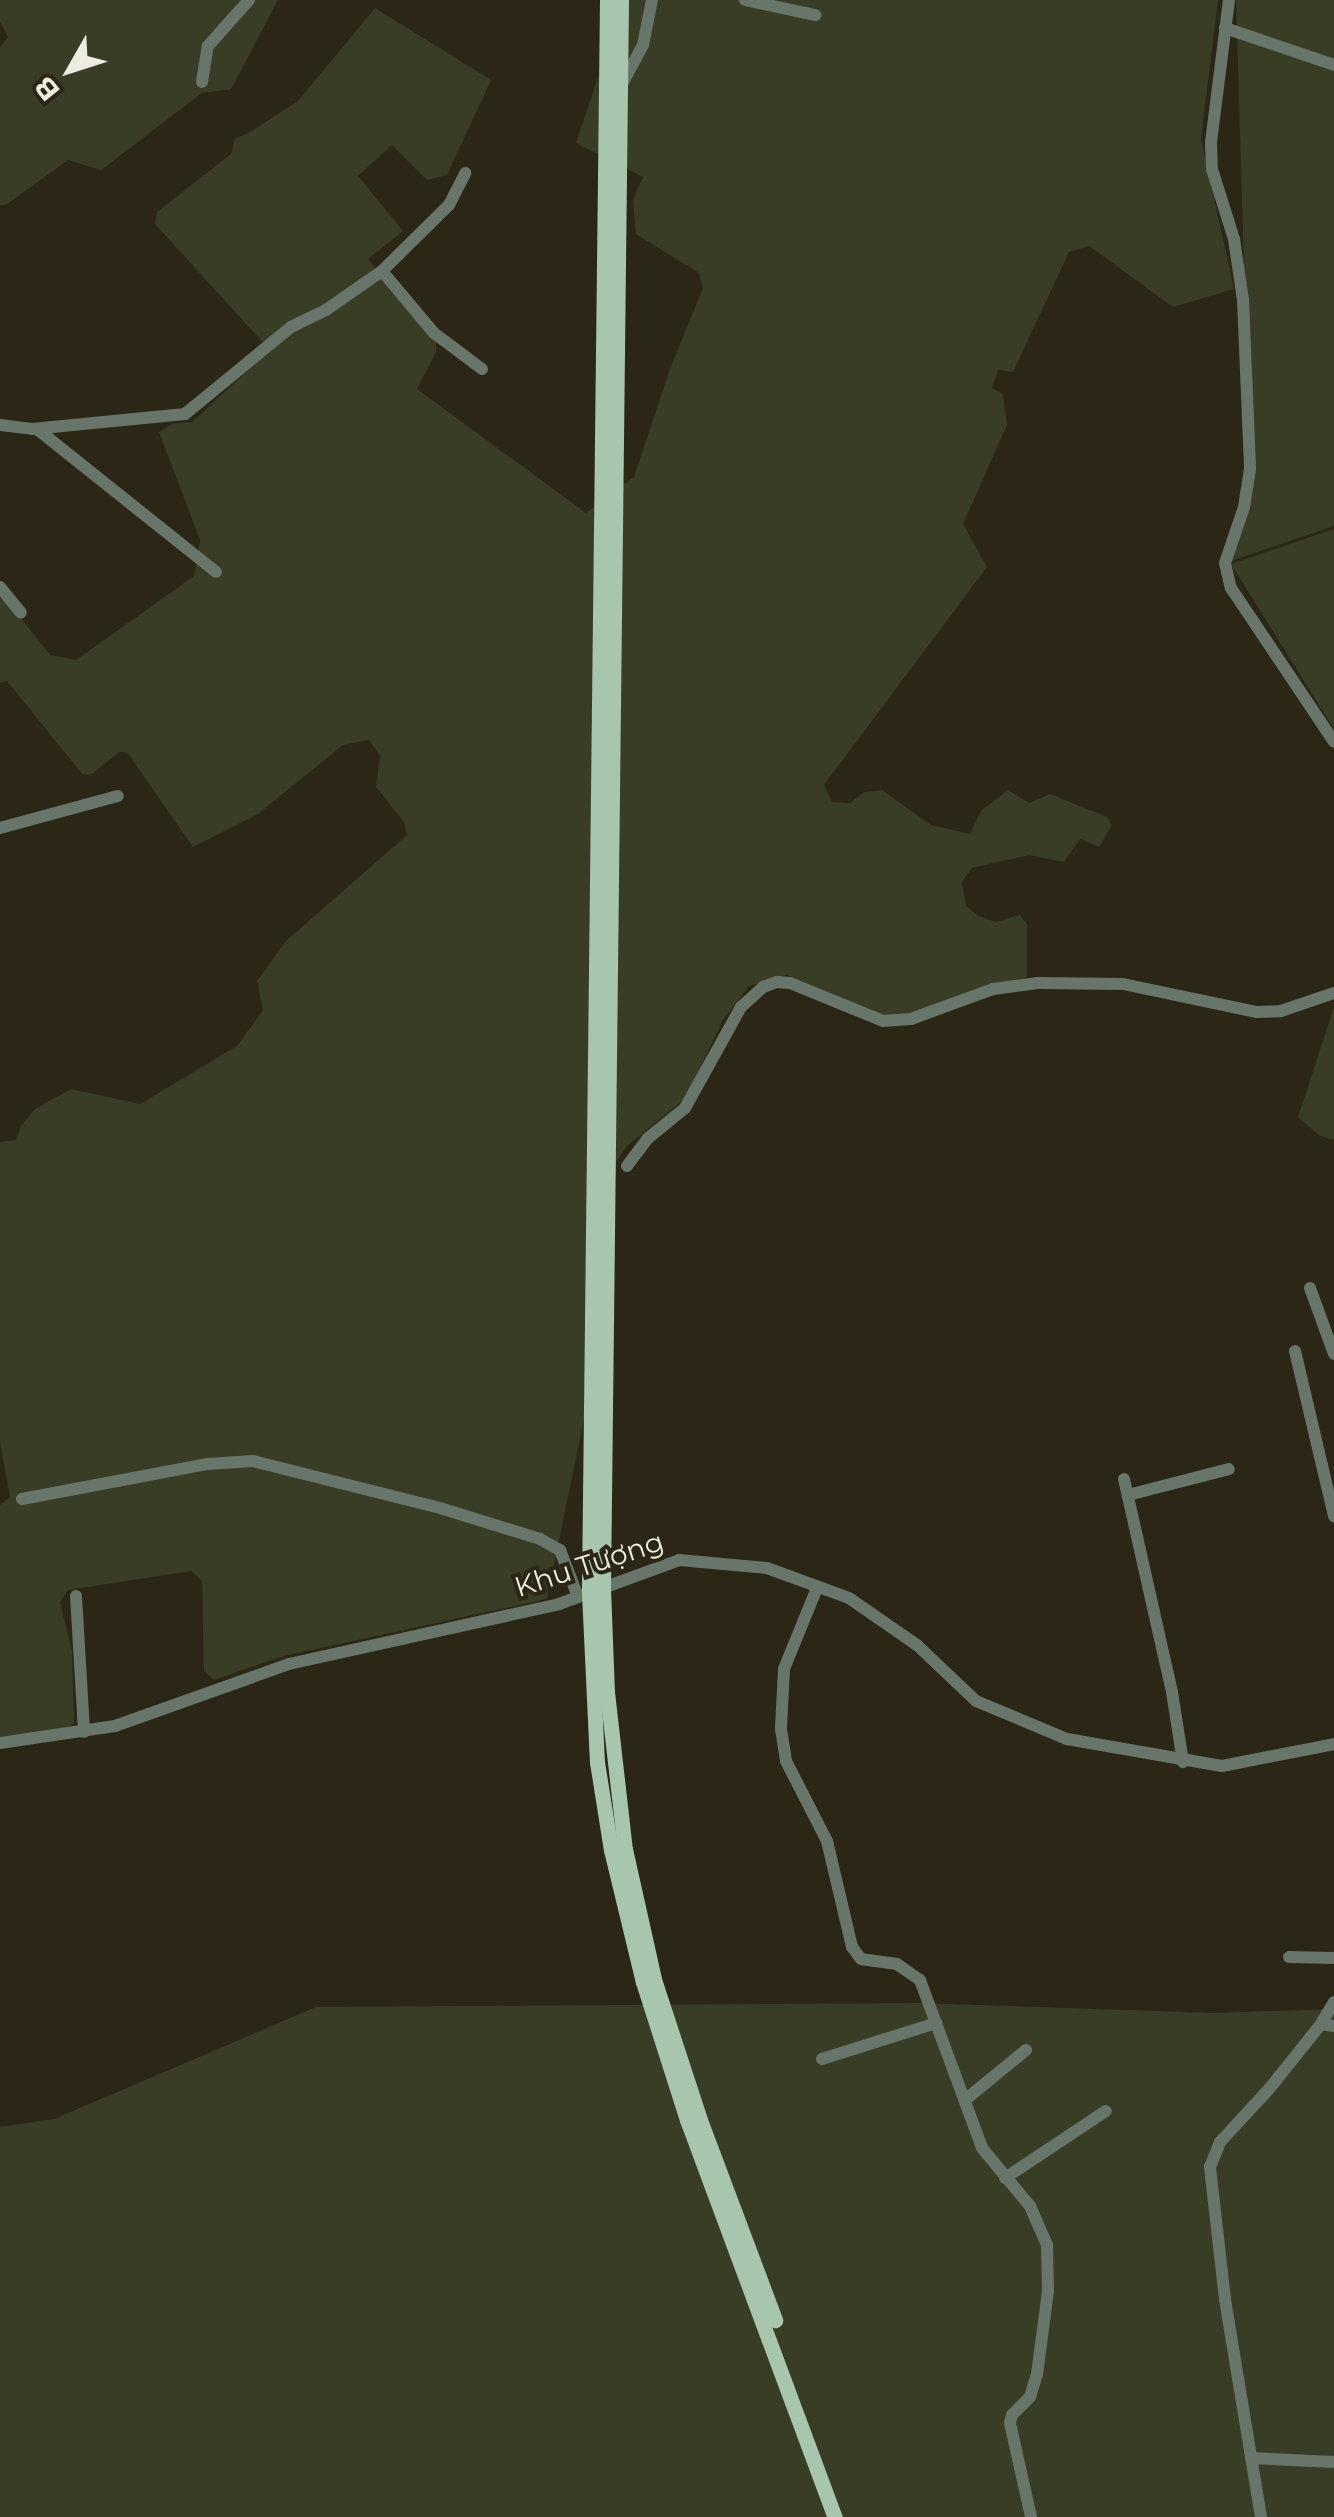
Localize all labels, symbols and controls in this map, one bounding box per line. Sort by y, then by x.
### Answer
north arrow [20,20,120,120]
text: B [27,70,67,108]
street label: Khu Tượng [510,1524,668,1604]

